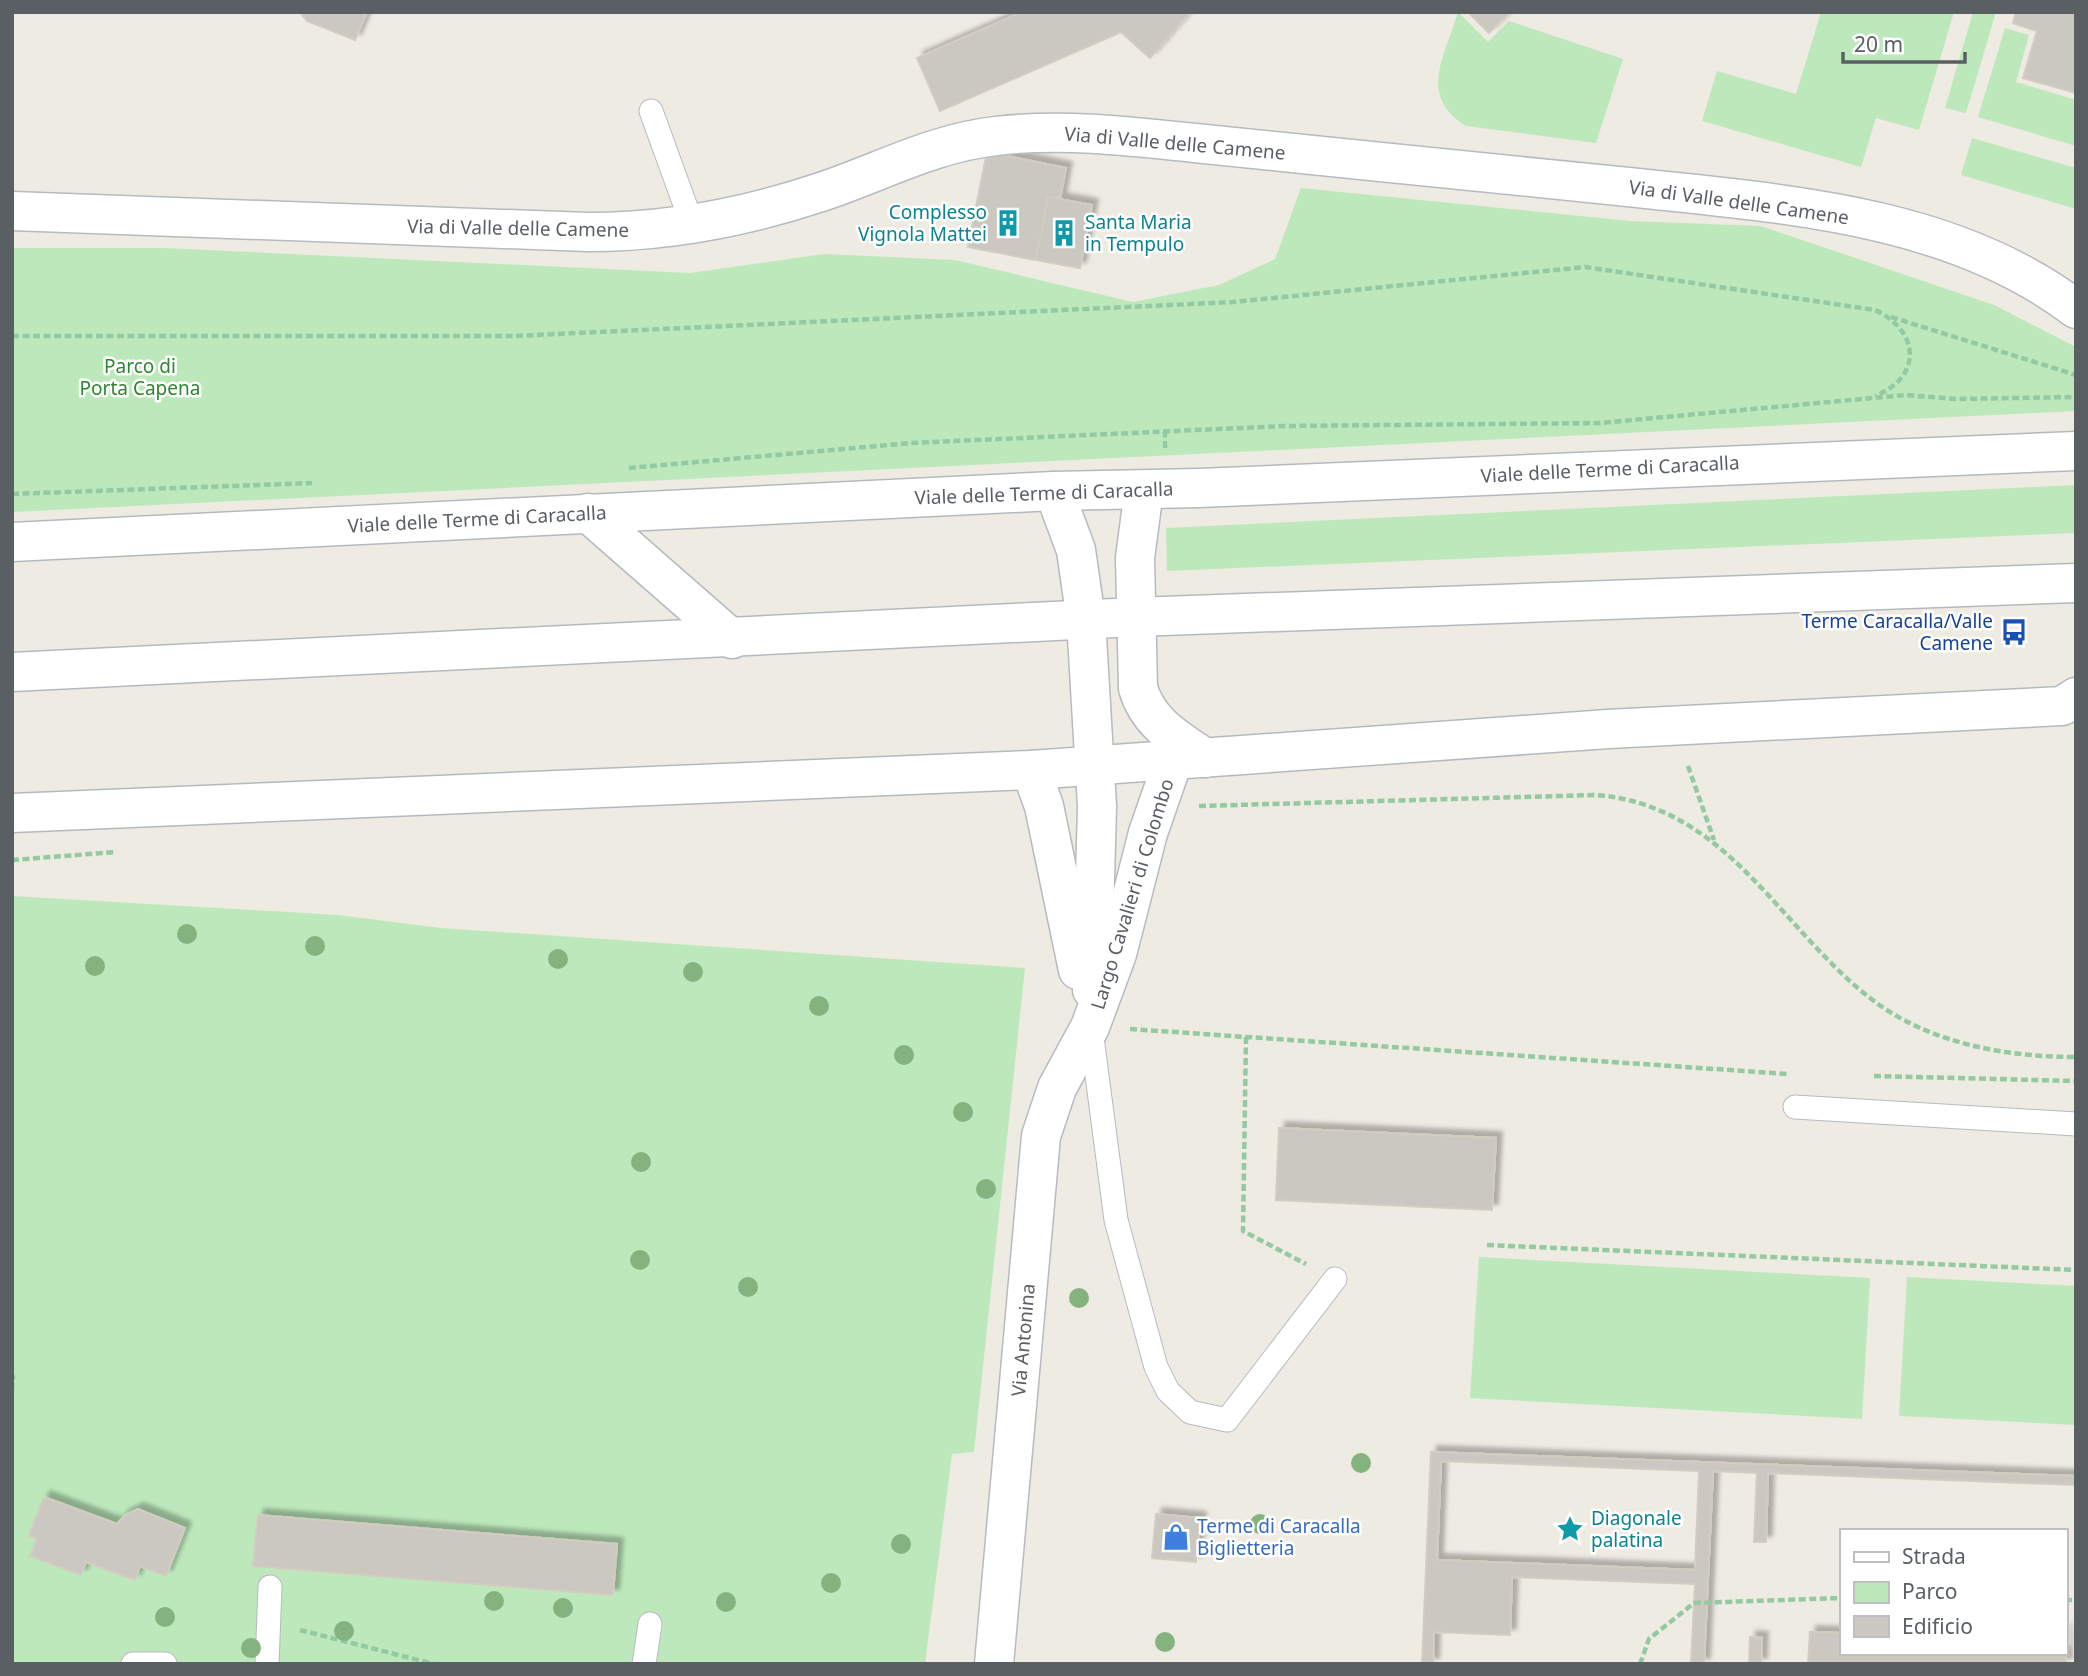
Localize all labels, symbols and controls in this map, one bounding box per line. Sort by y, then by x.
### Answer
scale bar [1843,21,1966,65]
text: 20 m [1854,30,1903,58]
street label: Via di Valle delle Camene [1063,120,1287,166]
street label: Via di Valle delle Camene [1627,174,1851,230]
place label: Complesso Vignola Mattei [858,199,987,247]
building icon: Complesso Vignola Mattei [993,208,1023,238]
place label: Santa Maria in Tempulo [1085,209,1192,257]
street label: Via di Valle delle Camene [407,213,629,243]
building icon: Santa Maria in Tempulo [1049,218,1079,248]
park label: Parco di Porta Capena [80,353,200,401]
street label: Viale delle Terme di Caracalla [1480,449,1740,489]
street label: Viale delle Terme di Caracalla [914,475,1174,511]
street label: Viale delle Terme di Caracalla [347,499,607,539]
place label: Terme Caracalla/Valle Camene [1801,608,1993,656]
bus stop icon: Terme Caracalla/Valle Camene [1999,617,2029,647]
street label: Largo Cavalieri di Colombo [1084,775,1180,1013]
street label: Via Antonina [1005,1282,1041,1398]
place label: Diagonale palatina [1591,1505,1682,1553]
place label: Terme di Caracalla Biglietteria [1197,1513,1361,1561]
place icon: Diagonale palatina [1555,1514,1585,1544]
shop icon: Terme di Caracalla Biglietteria [1161,1522,1191,1552]
legend [1840,1529,2067,1655]
text: Strada [1902,1542,1966,1570]
text: Parco [1902,1577,1958,1605]
text: Edificio [1902,1612,1973,1640]

